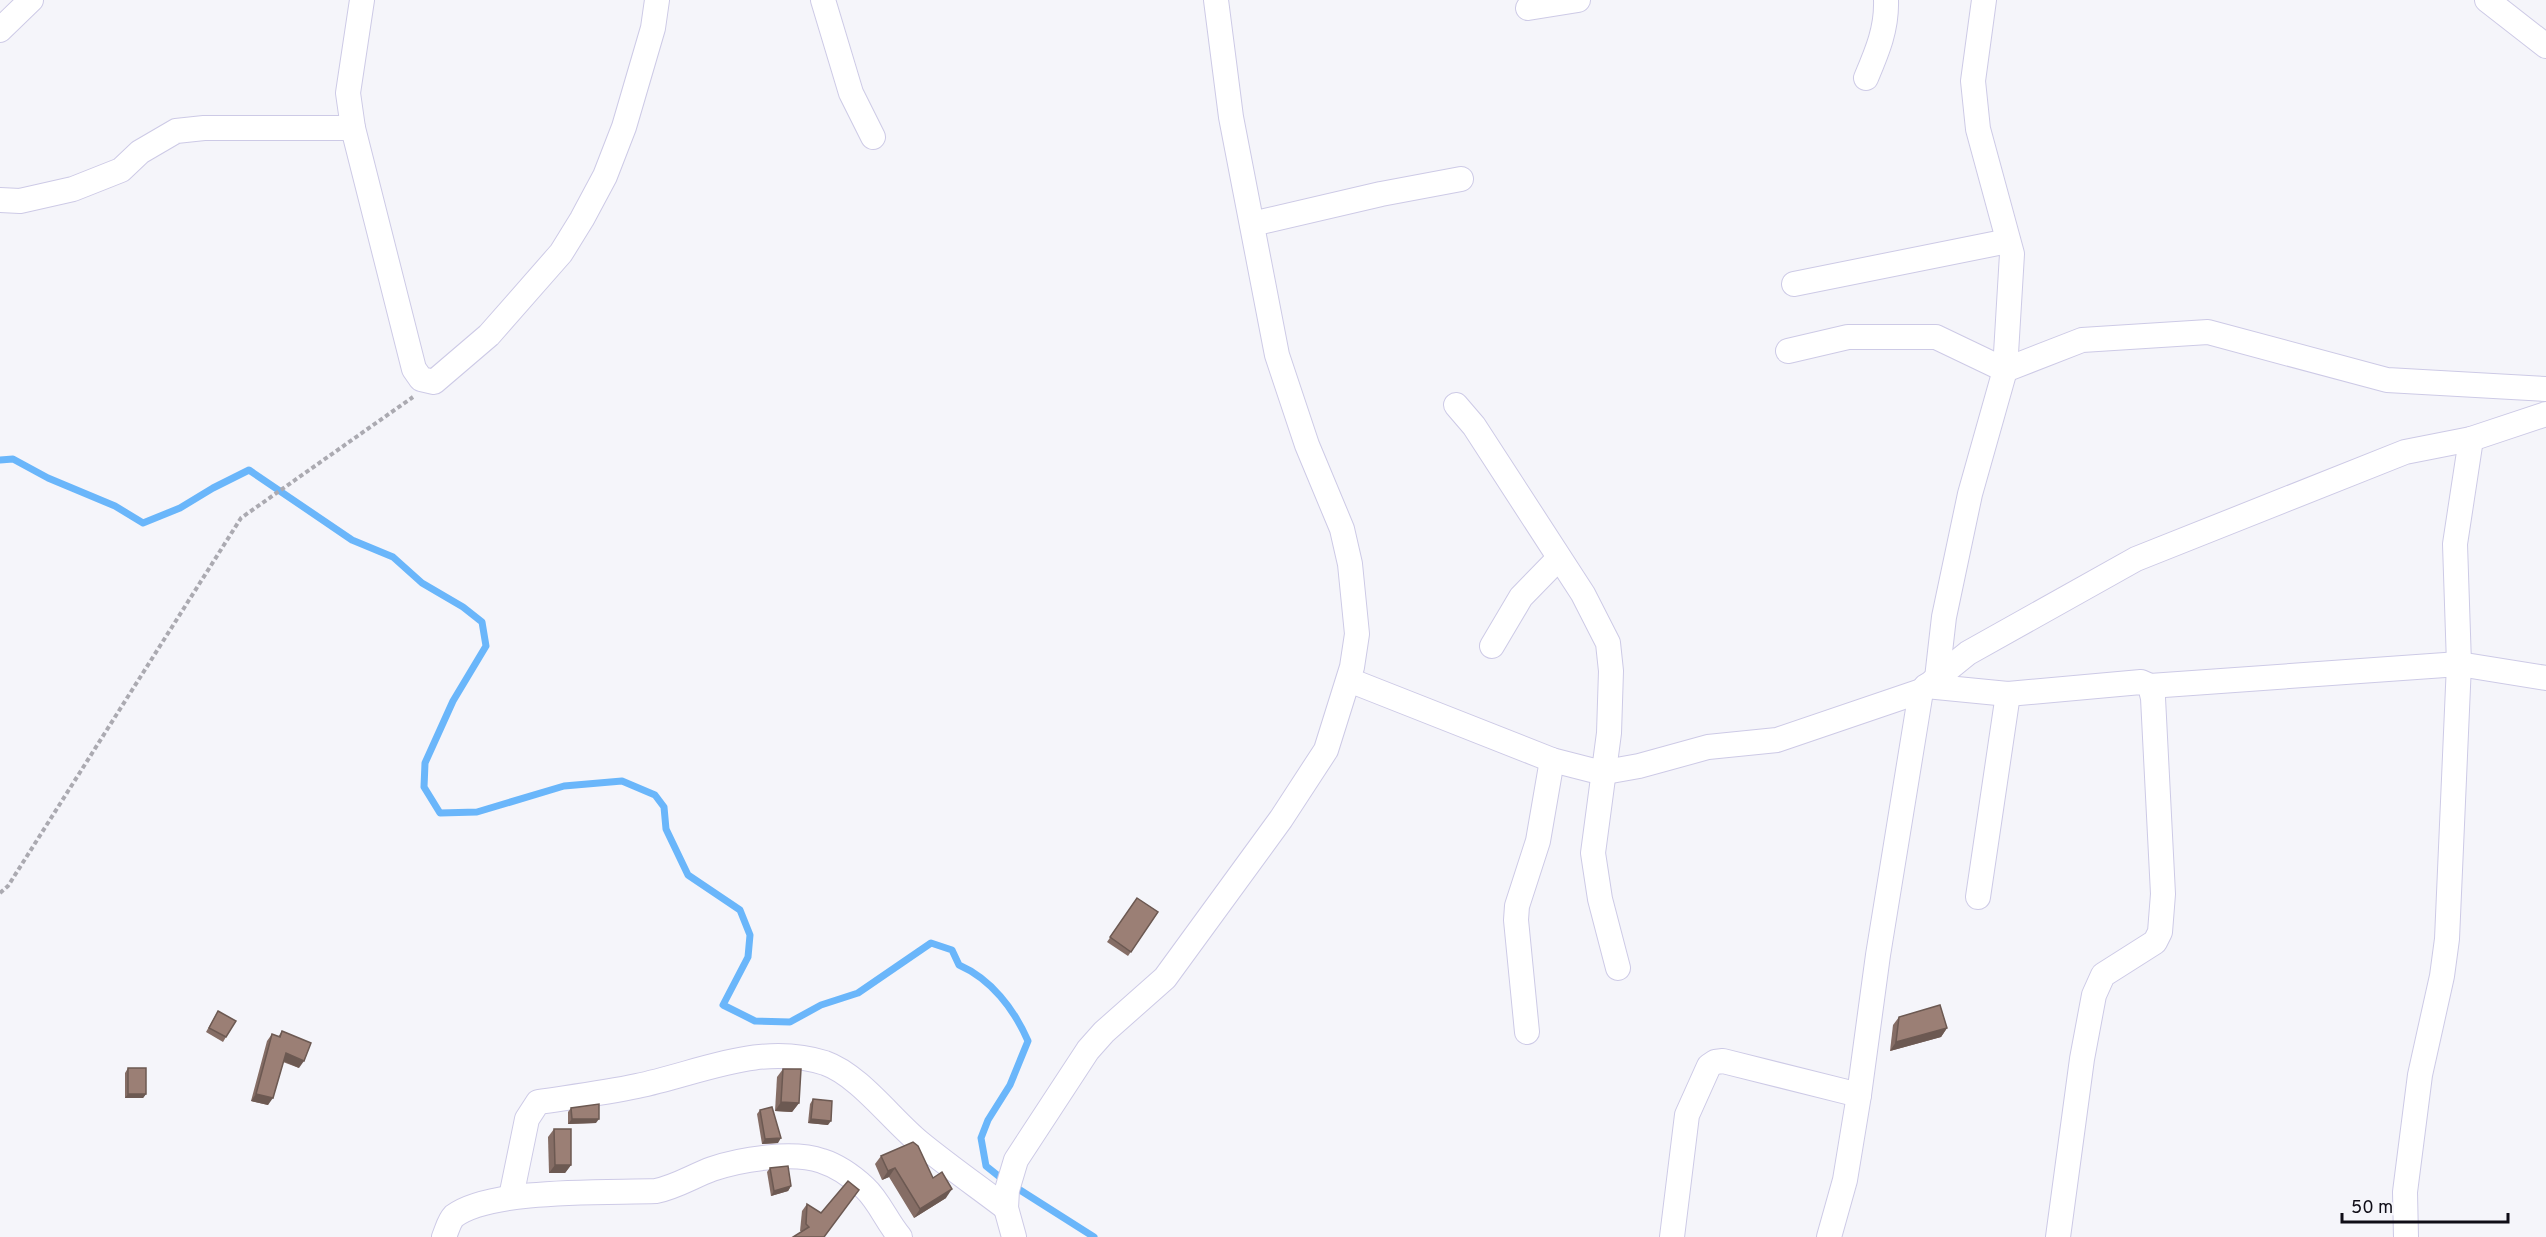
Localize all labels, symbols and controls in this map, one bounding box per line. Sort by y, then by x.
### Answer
scale bar [2342,1186,2508,1224]
text: 50 m [2351,1197,2393,1220]

